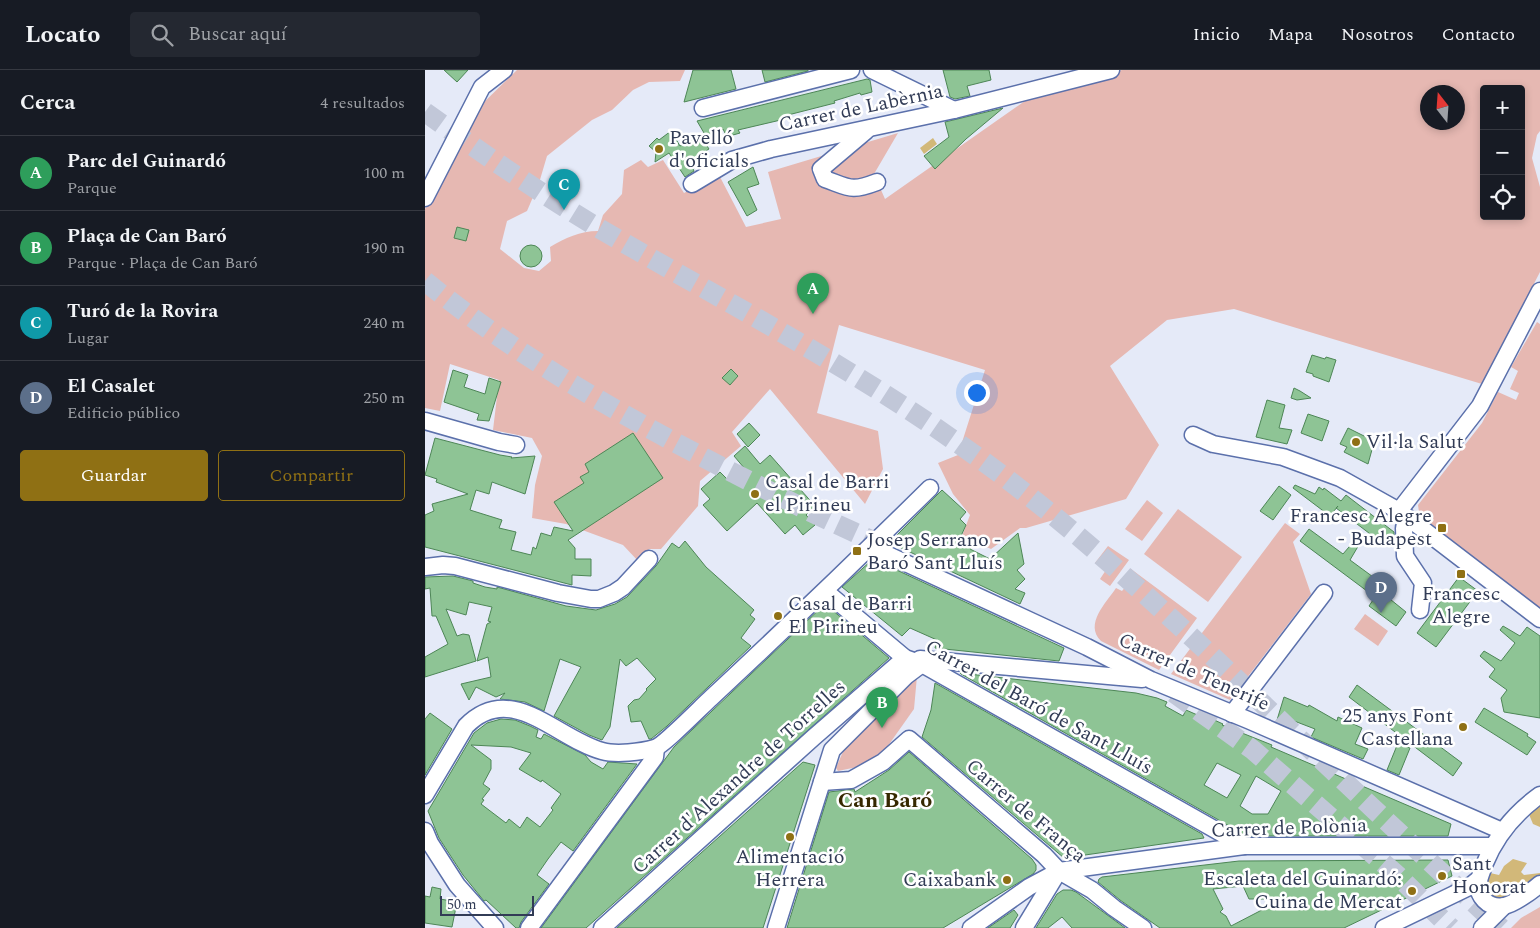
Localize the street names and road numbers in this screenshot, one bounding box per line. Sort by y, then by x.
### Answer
street label: Carrer de Labèrnia [776,76,946,140]
street label: Carrer de Tenerife [1114,625,1274,719]
street label: Carrer del Baró de Sant Lluís [920,632,1158,782]
street label: Carrer d'Alexandre de Torrelles [625,672,853,882]
street label: Carrer de França [959,752,1093,871]
street label: Carrer de Polònia [1210,810,1368,846]

